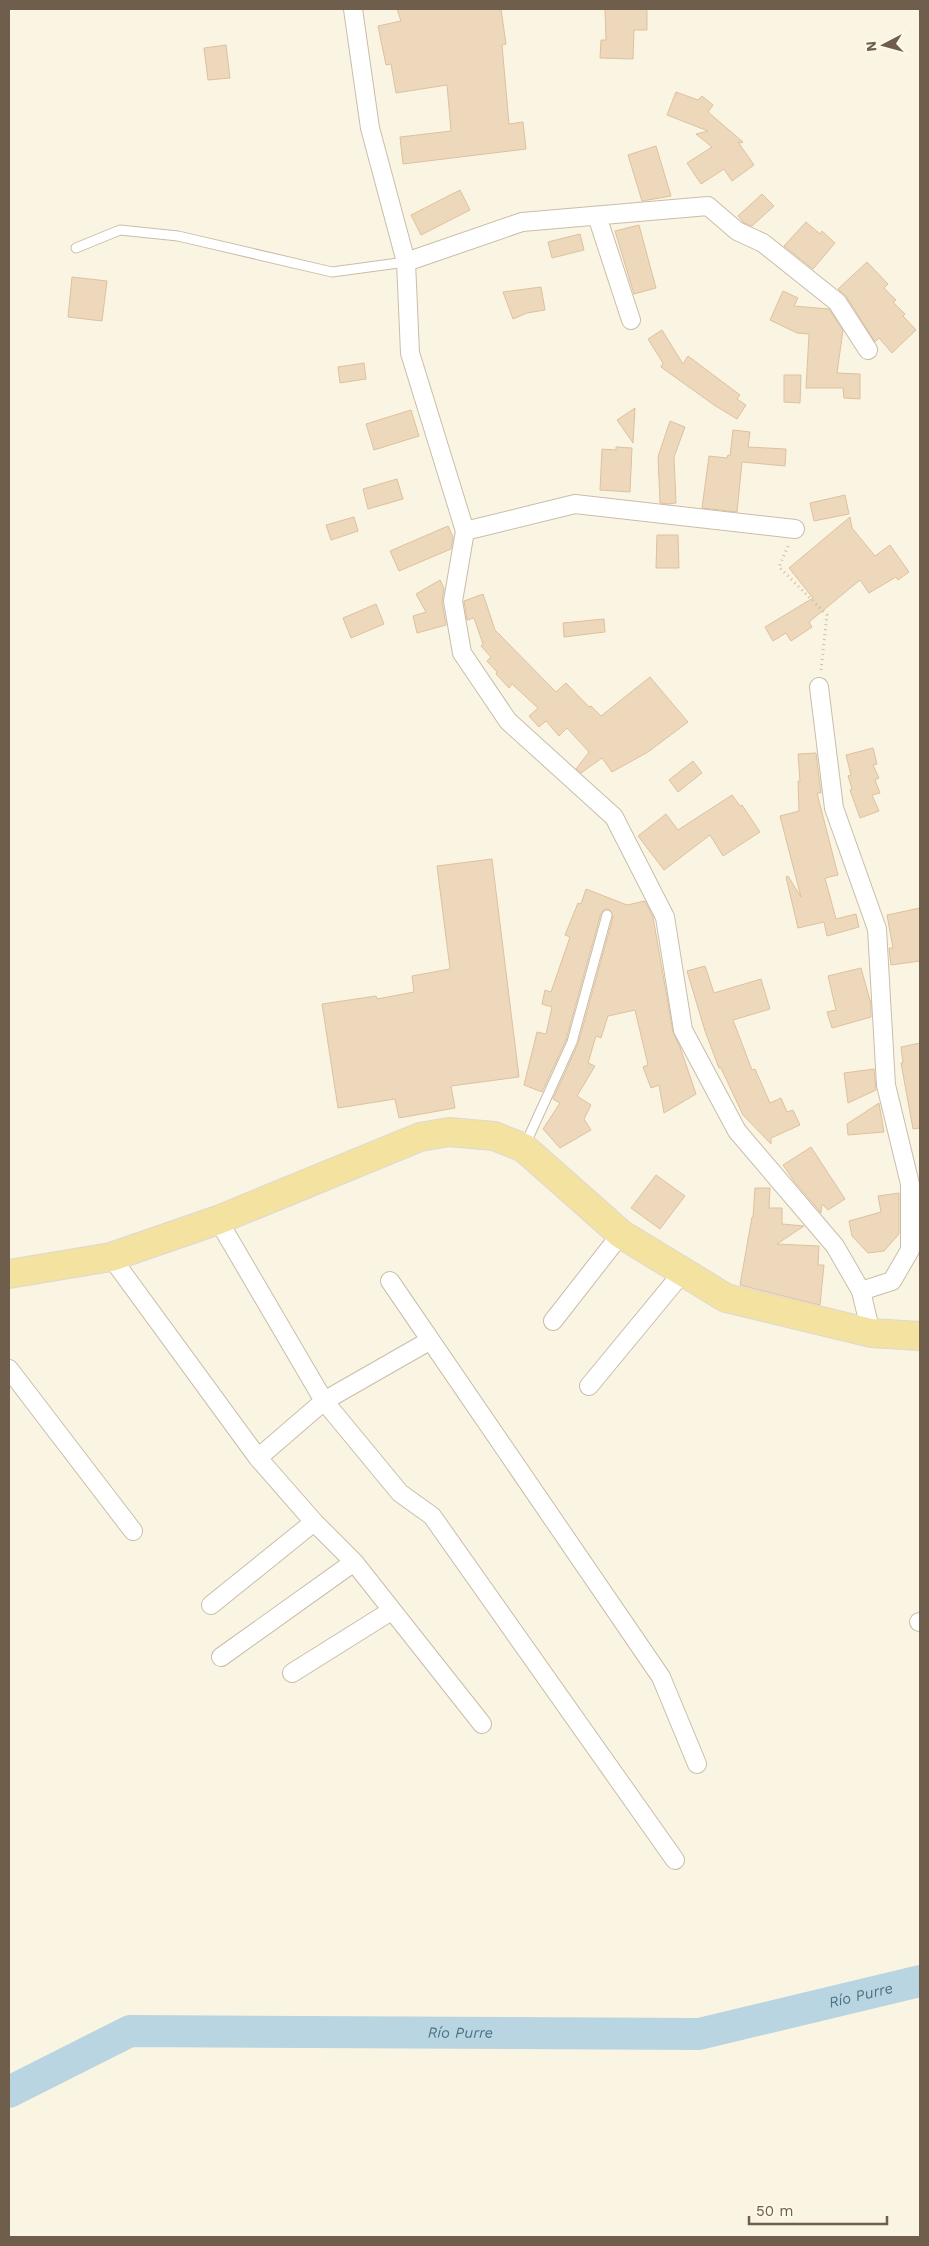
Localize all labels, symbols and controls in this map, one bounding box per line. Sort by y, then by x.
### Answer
north arrow [859,20,909,70]
text: N [863,40,880,52]
water label: Río Purre [827,1979,895,2012]
water label: Río Purre [428,2024,493,2042]
scale bar [749,2194,886,2226]
text: 50 m [756,2202,793,2220]

